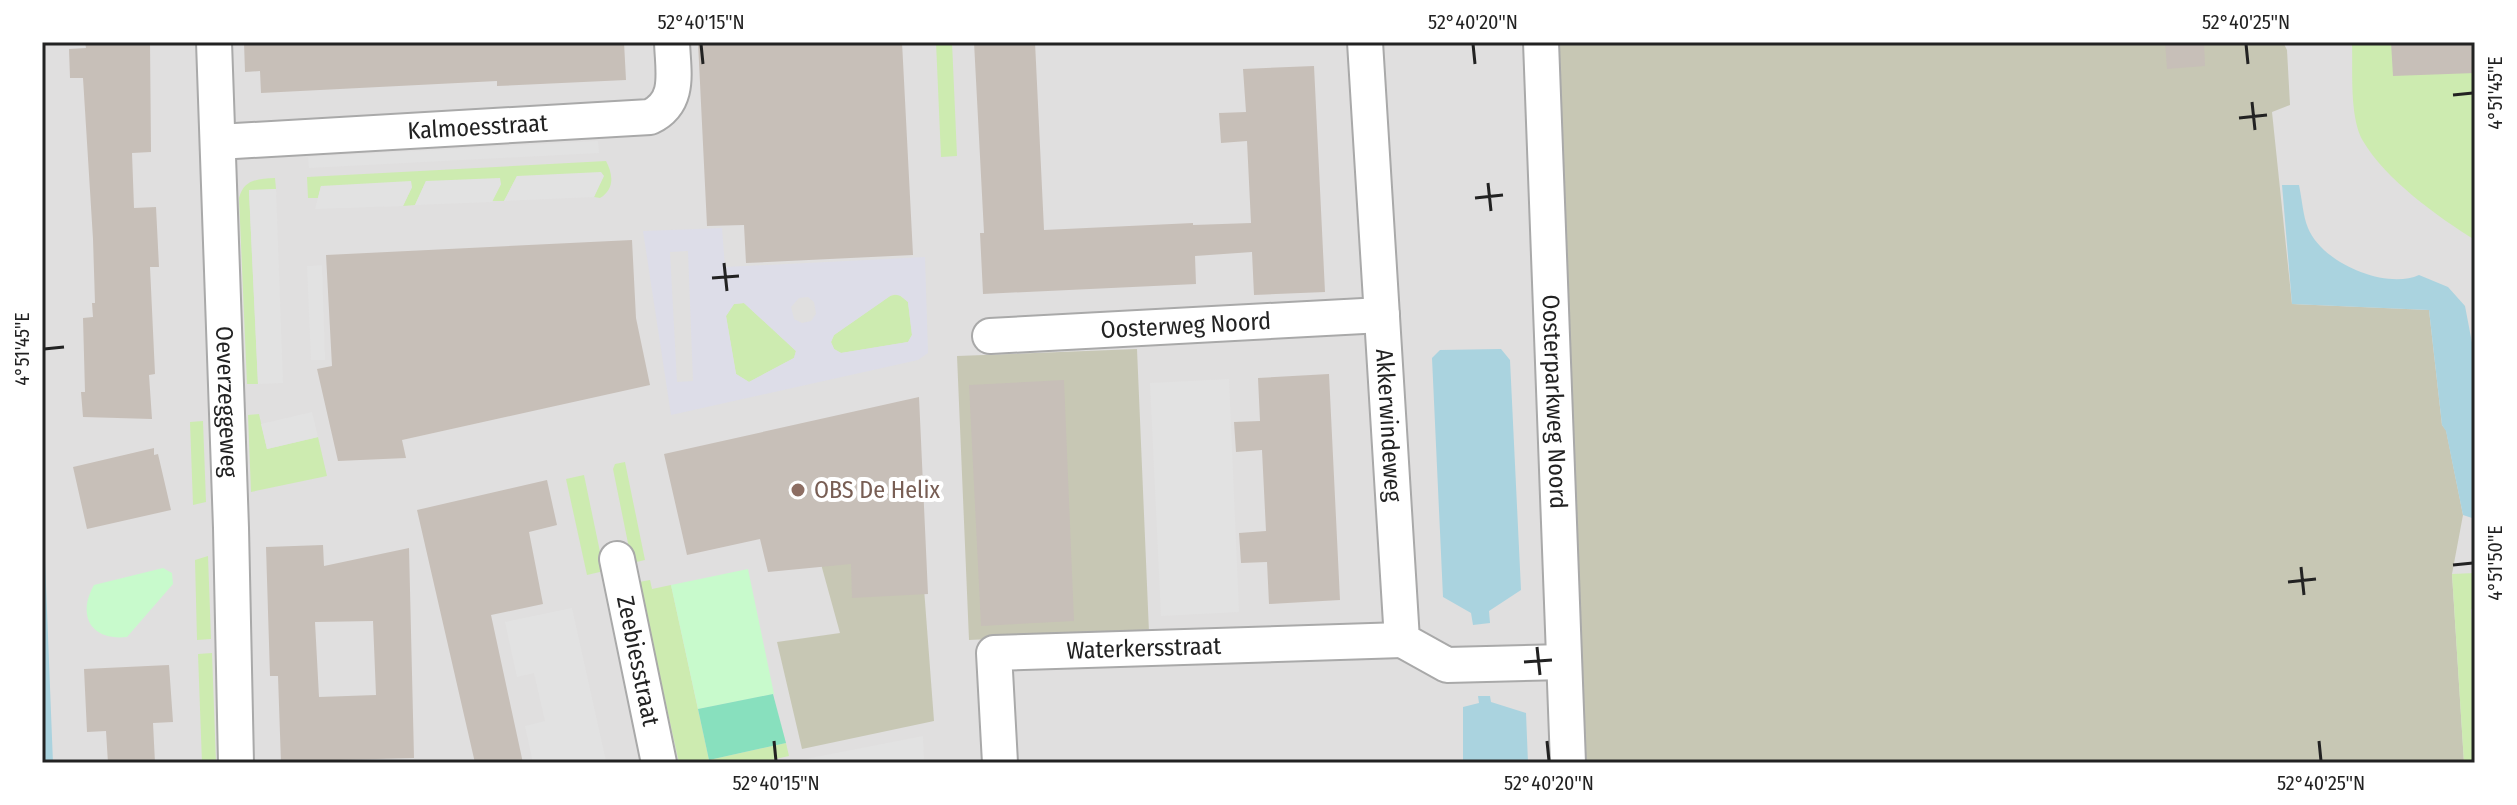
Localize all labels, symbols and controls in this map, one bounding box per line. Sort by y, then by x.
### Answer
text: 52°40'15"N [657,10,745,34]
text: 52°40'20"N [1428,10,1518,34]
text: 52°40'25"N [2202,10,2290,34]
text: 4°51'45"E [2483,56,2507,130]
street label: Kalmoesstraat [407,109,549,145]
street label: Oosterparkweg Noord [1536,294,1572,509]
street label: Oosterweg Noord [1100,307,1272,344]
text: 4°51'45"E [10,312,34,386]
street label: Oeverzeggeweg [210,326,243,479]
street label: Akkerwindeweg [1370,348,1407,503]
place label: OBS De Helix [814,476,940,504]
marker: OBS De Helix [789,481,807,499]
text: 4°51'50"E [2483,525,2507,601]
street label: Zeebiesstraat [611,593,665,729]
street label: Waterkersstraat [1066,632,1222,665]
text: 52°40'15"N [732,771,820,795]
text: 52°40'20"N [1504,771,1594,795]
text: 52°40'25"N [2277,771,2365,795]

